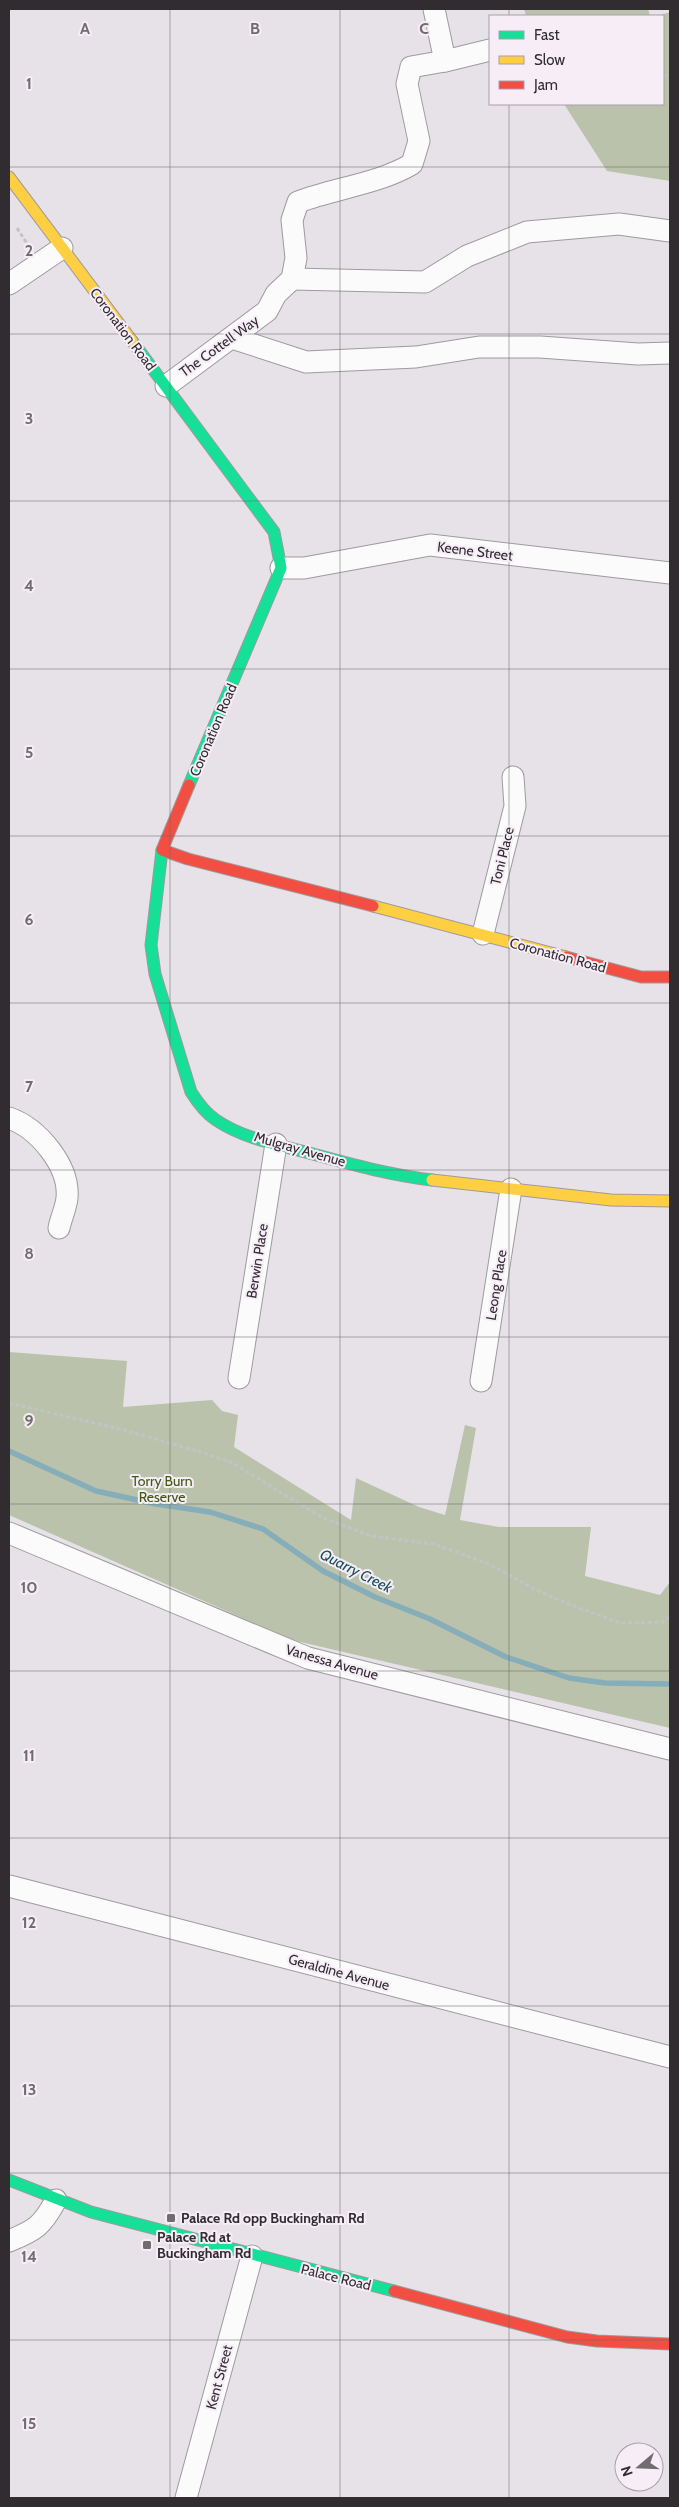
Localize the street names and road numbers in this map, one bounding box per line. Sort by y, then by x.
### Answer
street label: Coronation Road [86,284,160,374]
street label: The Cottell Way [176,311,262,381]
street label: Keene Street [436,537,514,565]
street label: Coronation Road [185,681,241,779]
street label: Toni Place [486,825,518,887]
street label: Coronation Road [508,933,608,977]
street label: Mulgray Avenue [252,1127,348,1171]
street label: Berwin Place [242,1222,272,1300]
street label: Leong Place [482,1248,510,1322]
street label: Vanessa Avenue [284,1640,380,1684]
street label: Geraldine Avenue [286,1950,392,1994]
street label: Palace Road [299,2260,373,2294]
street label: Kent Street [202,2342,236,2411]

